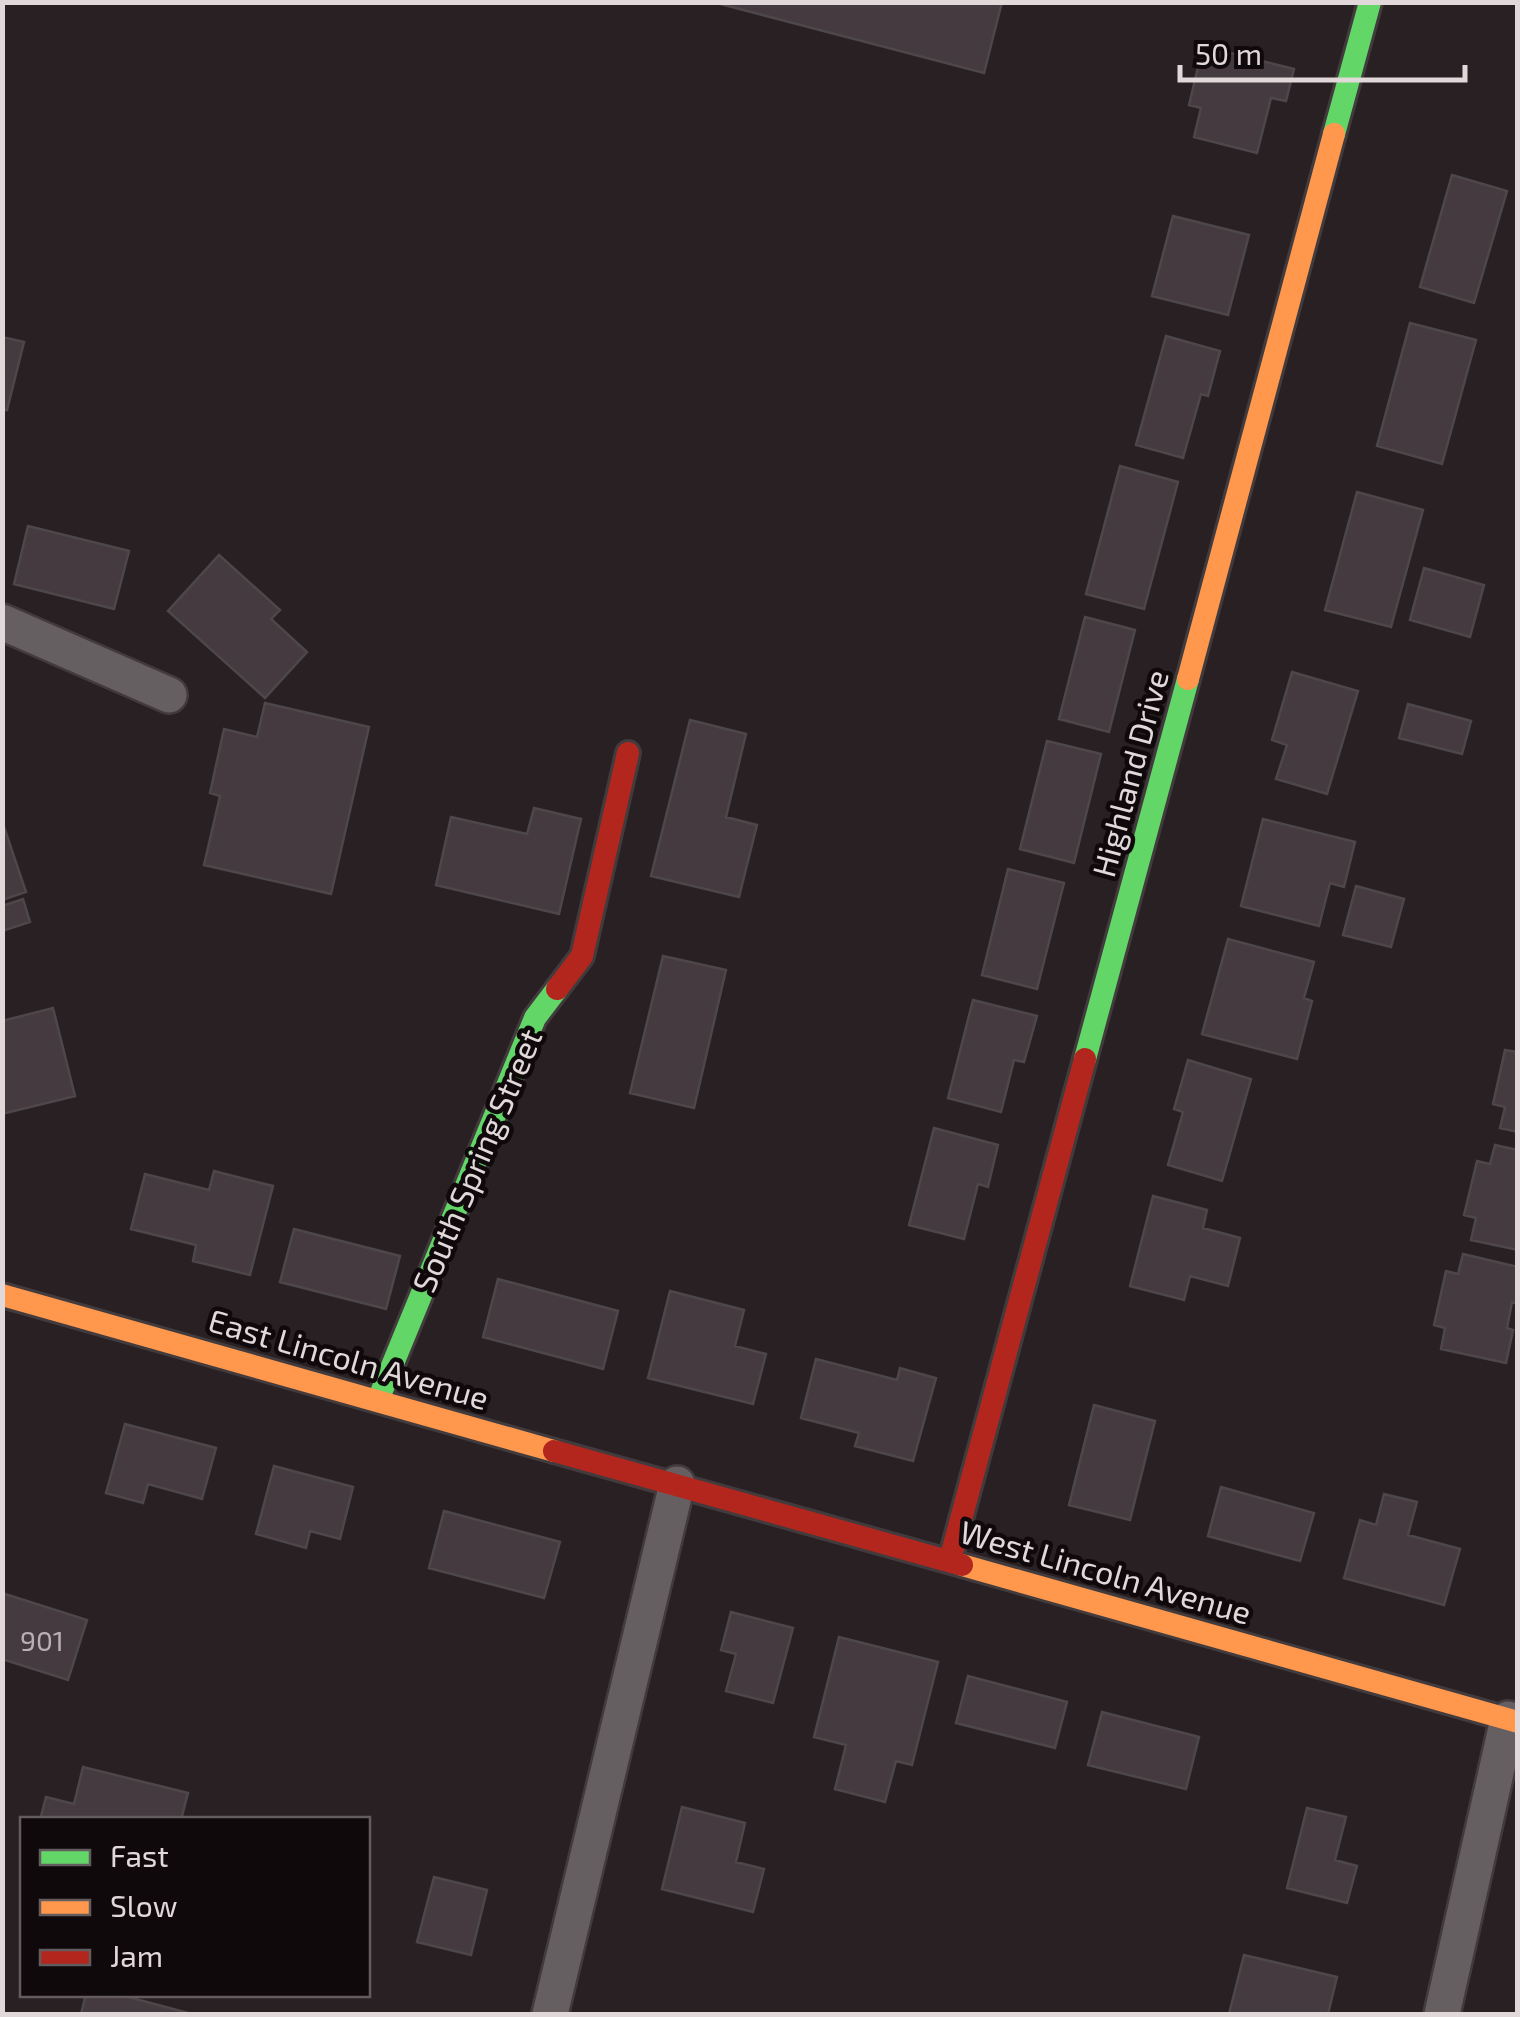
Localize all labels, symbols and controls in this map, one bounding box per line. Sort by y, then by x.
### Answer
scale bar [1180,20,1465,82]
text: 50 m [1195,35,1262,71]
street label: Highland Drive [1083,665,1175,881]
street label: South Spring Street [403,1023,549,1297]
street label: East Lincoln Avenue [205,1300,493,1416]
street label: West Lincoln Avenue [956,1511,1256,1631]
house number: 901 [20,1623,64,1657]
legend [20,1817,370,1997]
text: Fast [110,1837,169,1873]
text: Slow [110,1887,177,1923]
text: Jam [110,1937,163,1973]

